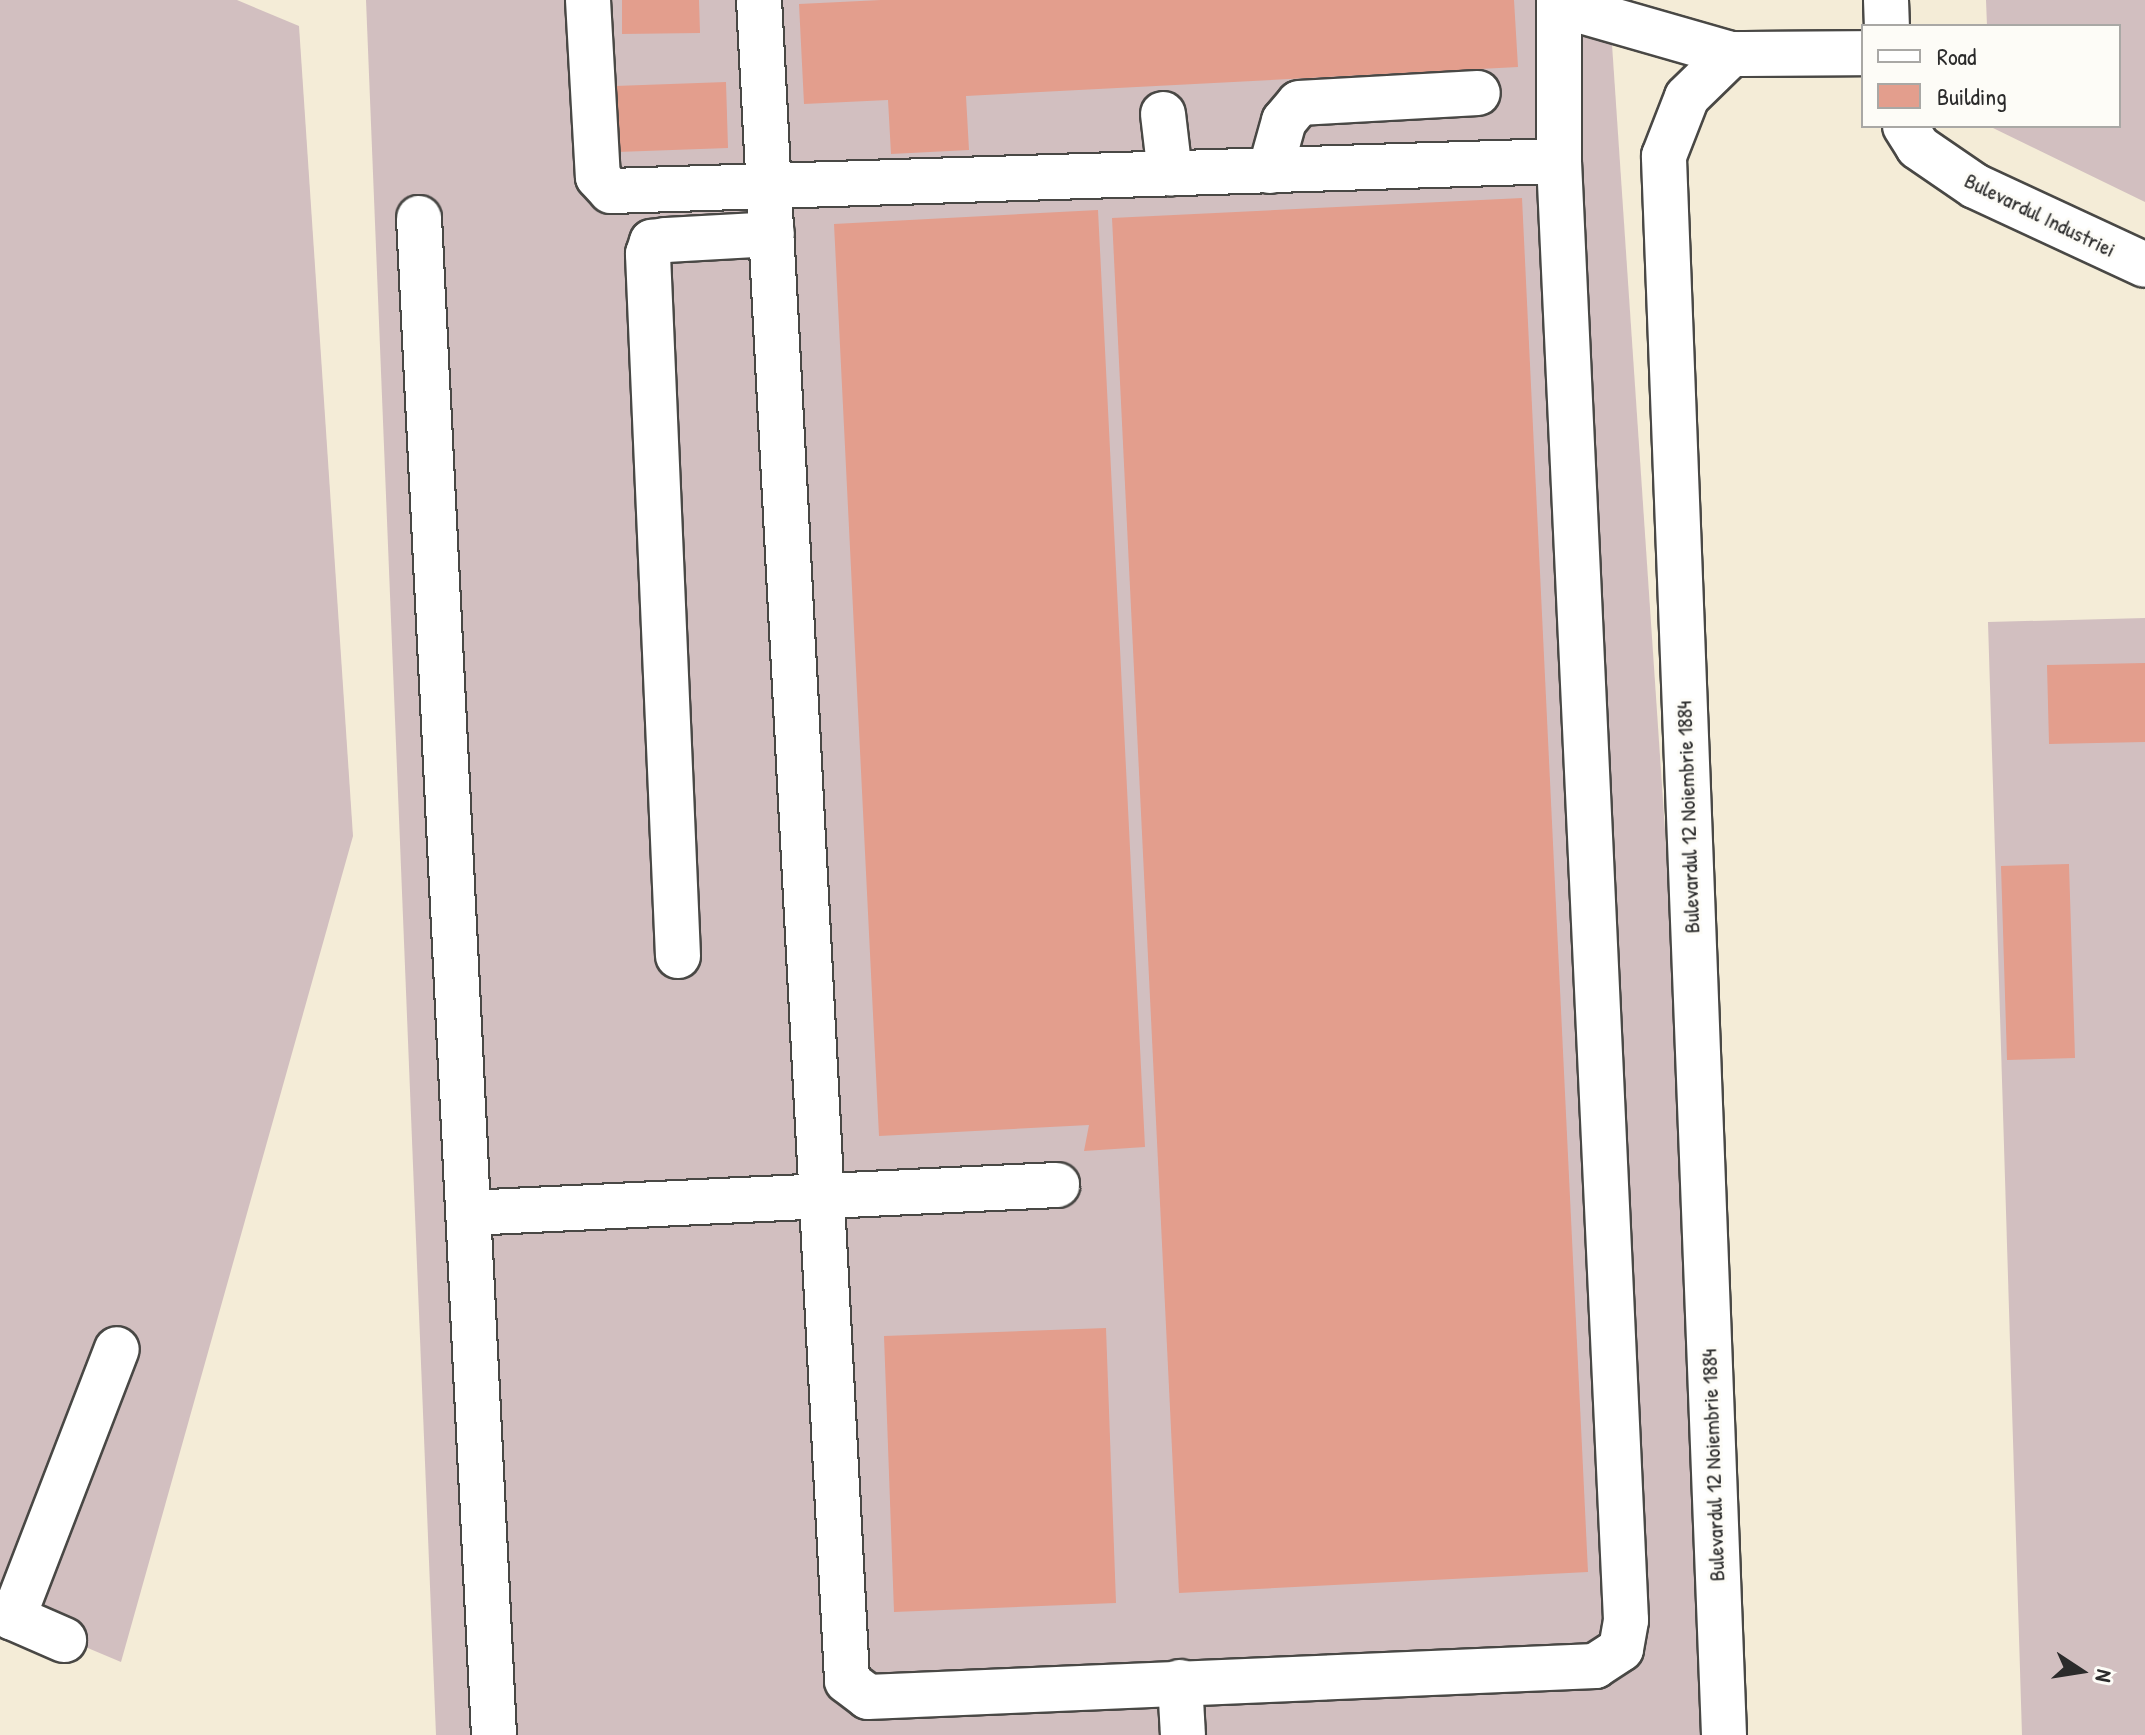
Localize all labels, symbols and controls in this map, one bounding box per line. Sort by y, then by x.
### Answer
legend [1861,24,2121,128]
text: Road [1937,40,1976,72]
text: Building [1937,80,2007,112]
street label: Bulevardul Industriei [1960,167,2120,263]
street label: Bulevardul 12 Noiembrie 1884 [1671,700,1705,934]
street label: Bulevardul 12 Noiembrie 1884 [1696,1348,1730,1582]
north arrow [2041,1631,2121,1711]
text: N [2089,1667,2120,1685]

